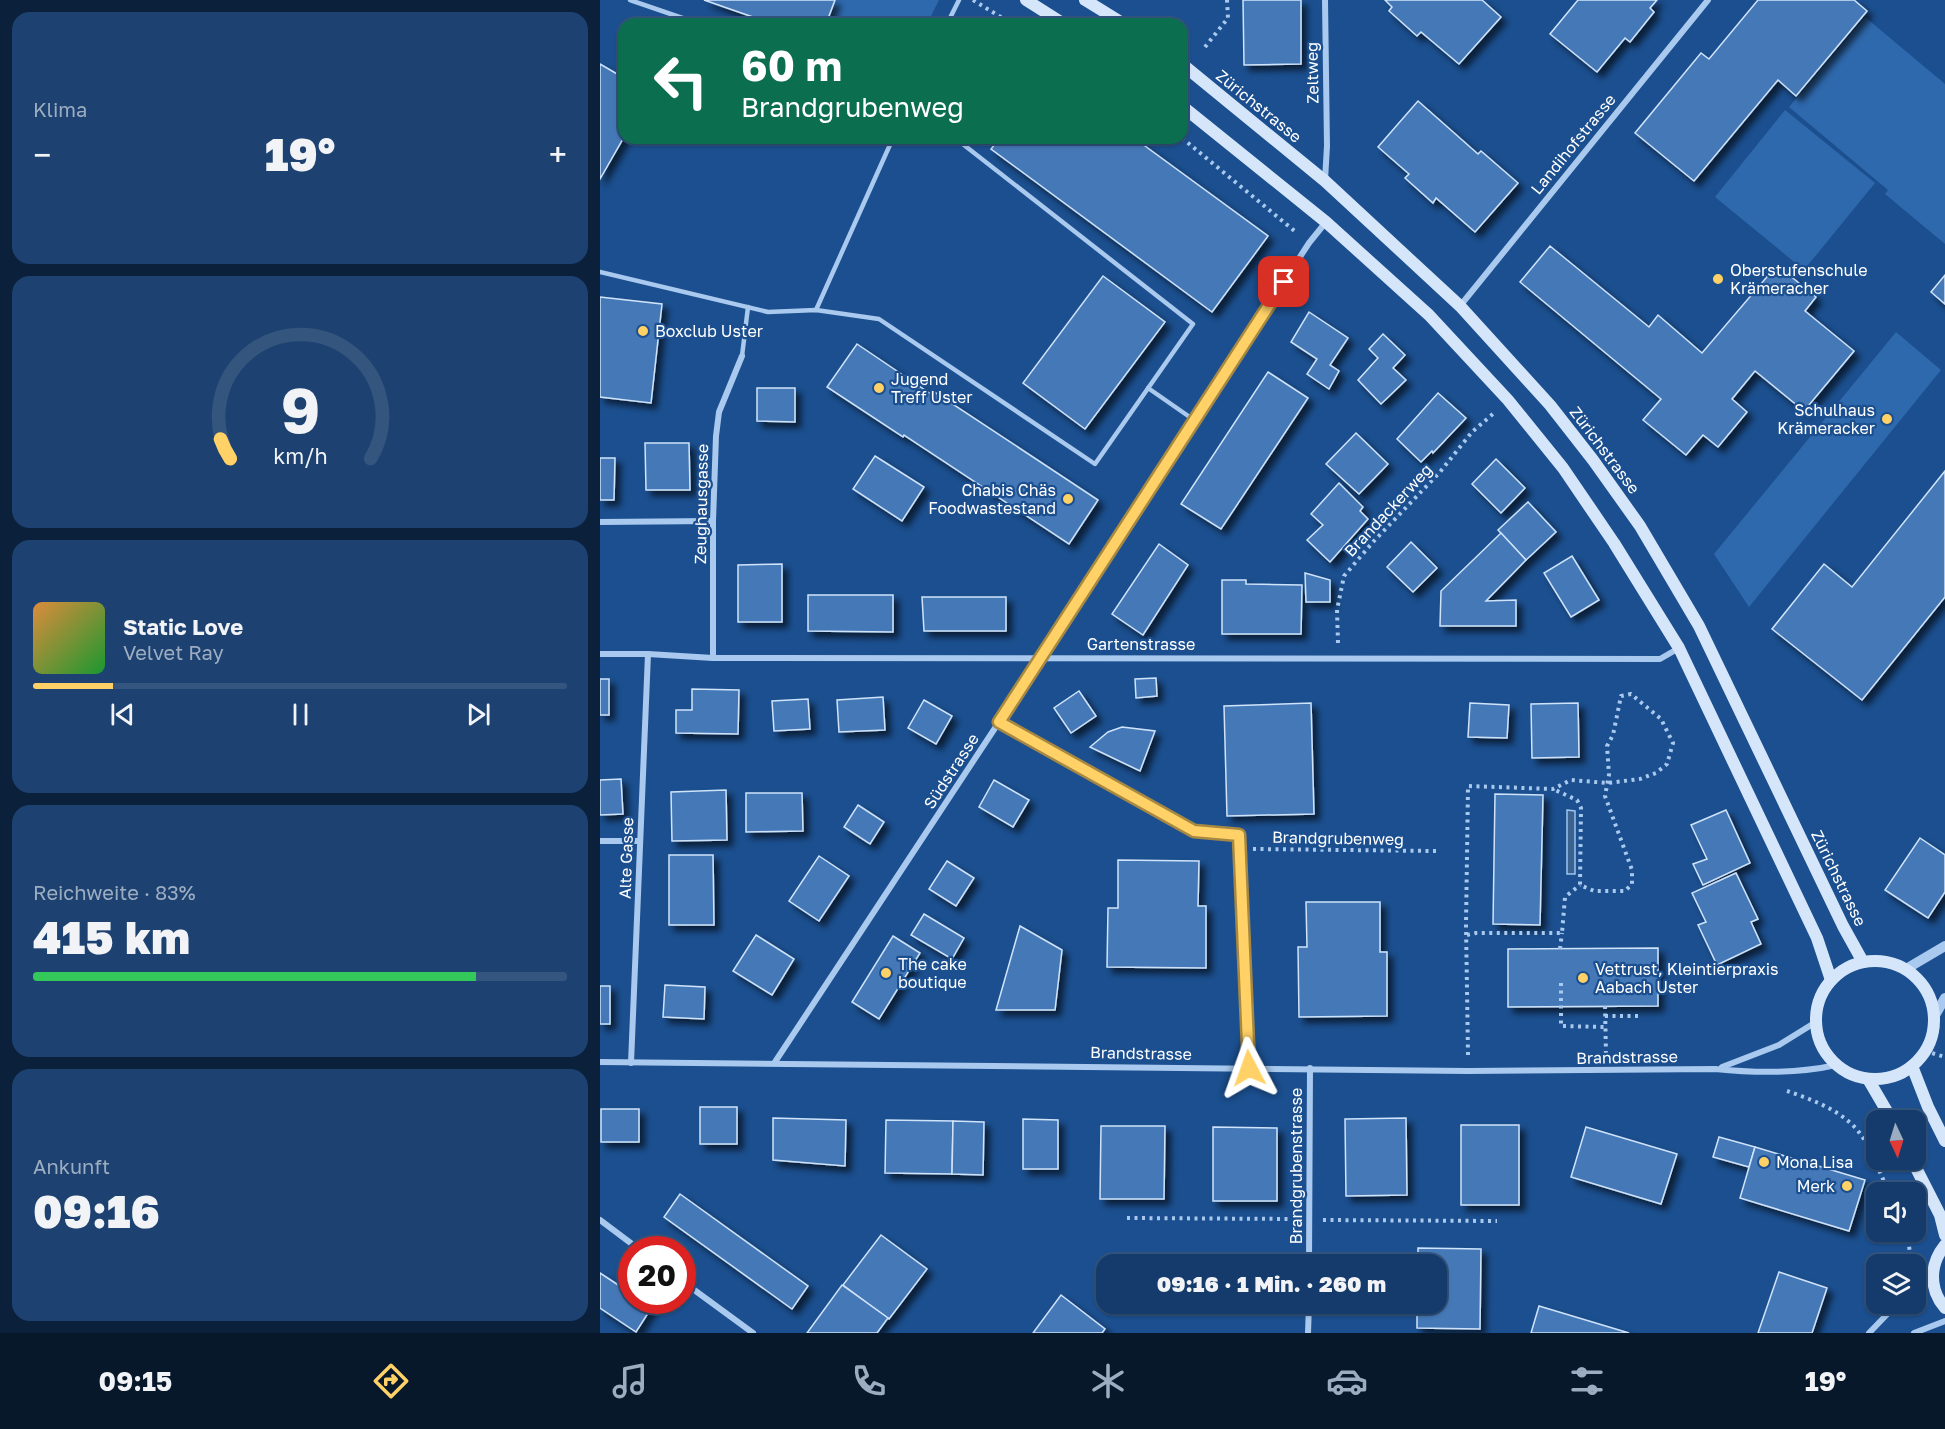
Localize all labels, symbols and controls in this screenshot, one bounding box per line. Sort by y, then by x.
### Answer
text: 60 m [741,40,842,90]
icon: left [642,42,720,120]
street label: Zeltweg [1301,42,1323,104]
street label: Zürichstrasse [1212,65,1306,147]
street label: Landihofstrasse [1526,90,1620,198]
text: Brandgrubenweg [741,91,964,123]
text: Klima [33,97,87,121]
text: 19° [265,127,335,181]
text: − [33,135,51,174]
text: + [549,135,567,174]
pin [1258,256,1309,307]
place label: Oberstufenschule Krämeracher [1730,260,1868,298]
icon: arrive [1267,265,1300,298]
marker: Oberstufenschule Krämeracher [1711,272,1725,286]
place label: Boxclub Uster [655,321,763,341]
marker: Boxclub Uster [636,324,650,338]
place label: Jugend Treff Uster [891,369,973,407]
text: 9 [280,372,320,447]
marker: Jugend Treff Uster [872,381,886,395]
place label: Schulhaus Krämeracker [1777,400,1875,438]
street label: Zürichstrasse [1566,402,1644,498]
marker: Schulhaus Krämeracker [1880,412,1894,426]
text: km/h [273,444,327,470]
street label: Zeughausgasse [690,444,712,564]
street label: Brandackerweg [1340,459,1436,561]
place label: Chabis Chäs Foodwastestand [928,480,1056,518]
marker: Chabis Chäs Foodwastestand [1061,492,1075,506]
text: Static Love [123,613,243,640]
street label: Gartenstrasse [1087,634,1195,654]
text: Velvet Ray [123,640,224,664]
icon: previous [106,698,139,731]
icon: pause [284,698,317,731]
icon: next [462,698,495,731]
street label: Südstrasse [919,729,983,813]
street label: Alte Gasse [615,817,637,899]
street label: Brandgrubenweg [1272,827,1404,849]
street label: Zürichstrasse [1807,827,1871,929]
text: Reichweite · 83% [33,880,196,904]
text: 415 km [33,910,190,964]
place label: The cake boutique [898,954,967,992]
place label: Vettrust, Kleintierpraxis Aabach Uster [1595,959,1779,997]
marker: The cake boutique [879,966,893,980]
marker: Vettrust, Kleintierpraxis Aabach Uster [1576,971,1590,985]
position arrow [1217,1036,1281,1100]
street label: Brandstrasse [1090,1042,1192,1064]
street label: Brandstrasse [1576,1046,1678,1068]
street label: Brandgrubenstrasse [1286,1088,1306,1244]
north arrow [1866,1110,1926,1170]
map controls [1866,1110,1926,1314]
place label: Mona Lisa [1776,1152,1853,1172]
text: Ankunft [33,1154,110,1178]
marker: Mona Lisa [1757,1155,1771,1169]
place label: Merk [1797,1176,1835,1196]
marker: Merk [1840,1179,1854,1193]
button: sound [1866,1182,1926,1242]
text: 09:16 [33,1184,160,1238]
speed limit sign: 20 [618,1236,696,1314]
button: layers [1866,1254,1926,1314]
text: 09:16 · 1 Min. · 260 m [1157,1270,1386,1297]
icon: directions [370,1360,412,1402]
icon: music [609,1360,651,1402]
icon: phone [848,1360,890,1402]
icon: climate [1087,1360,1129,1402]
icon: car [1326,1360,1368,1402]
icon: filters [1566,1360,1608,1402]
text: 09:15 [99,1365,172,1397]
text: 19° [1805,1365,1846,1397]

